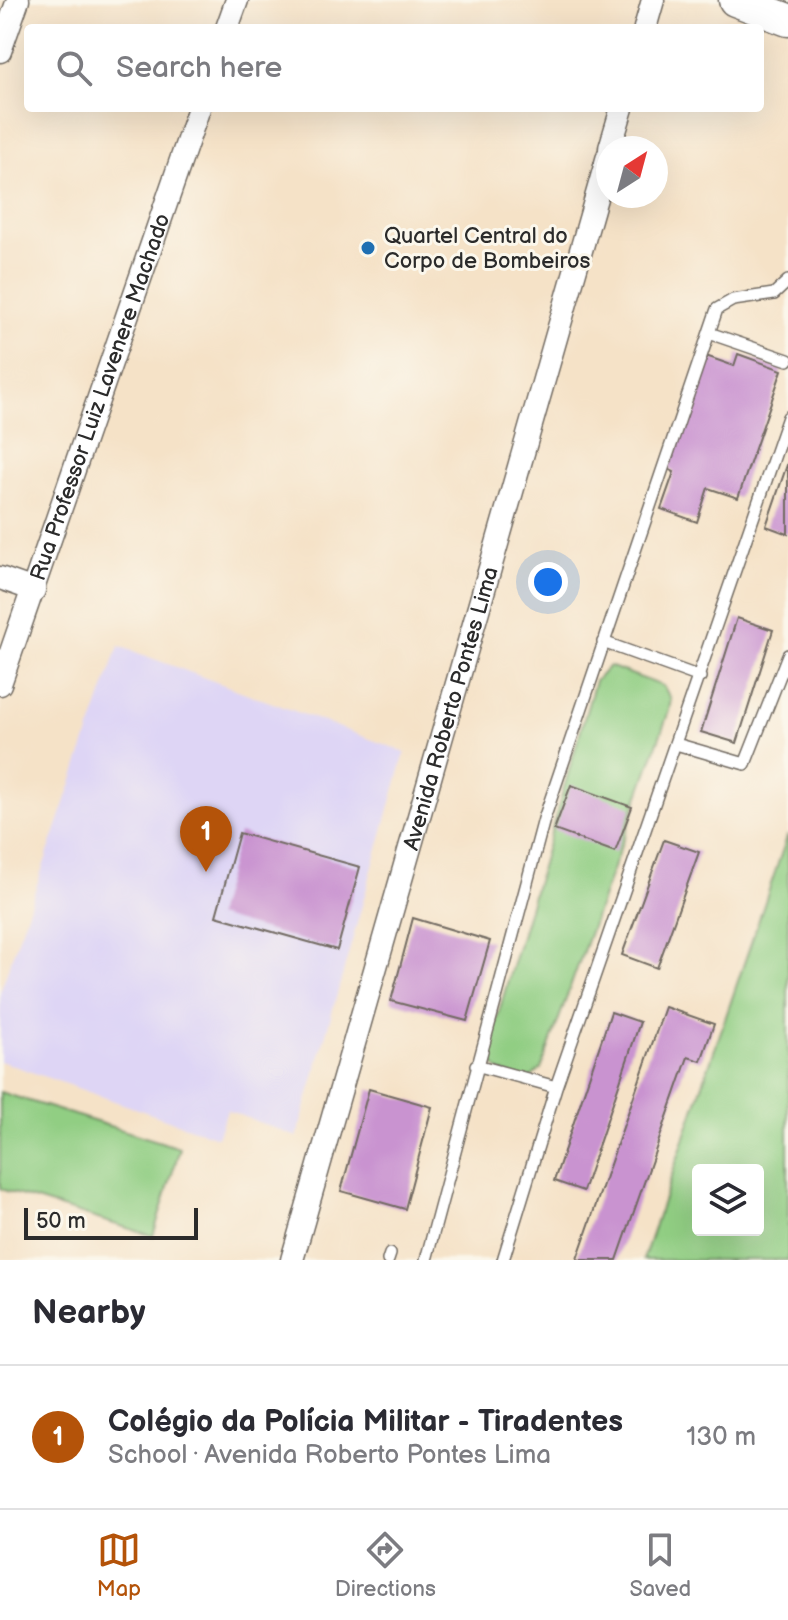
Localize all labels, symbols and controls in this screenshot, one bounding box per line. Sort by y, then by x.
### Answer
search box [24,24,764,112]
icon: search [52,46,96,90]
text: Search here [116,50,282,86]
north arrow [596,136,668,208]
street label: Rua Professor Luiz Lavenere Machado [25,210,177,584]
place label: Quartel Central do Corpo de Bombeiros [384,223,590,275]
marker: Quartel Central do Corpo de Bombeiros [359,239,377,257]
your location [528,562,568,602]
street label: Avenida Roberto Pontes Lima [398,564,505,853]
pin: 1 [180,806,232,872]
map controls [692,1164,764,1236]
button: layers [692,1164,764,1236]
scale bar [24,1204,198,1240]
text: 50 m [36,1208,86,1235]
text: Nearby [32,1292,146,1333]
text: Colégio da Polícia Militar - Tiradentes [108,1404,623,1440]
text: 1 [53,1422,63,1453]
text: 130 m [686,1422,756,1453]
text: School · Avenida Roberto Pontes Lima [108,1440,551,1471]
tab: Map [97,1528,141,1603]
tab: Directions [335,1528,436,1603]
tab: Saved [629,1528,691,1603]

